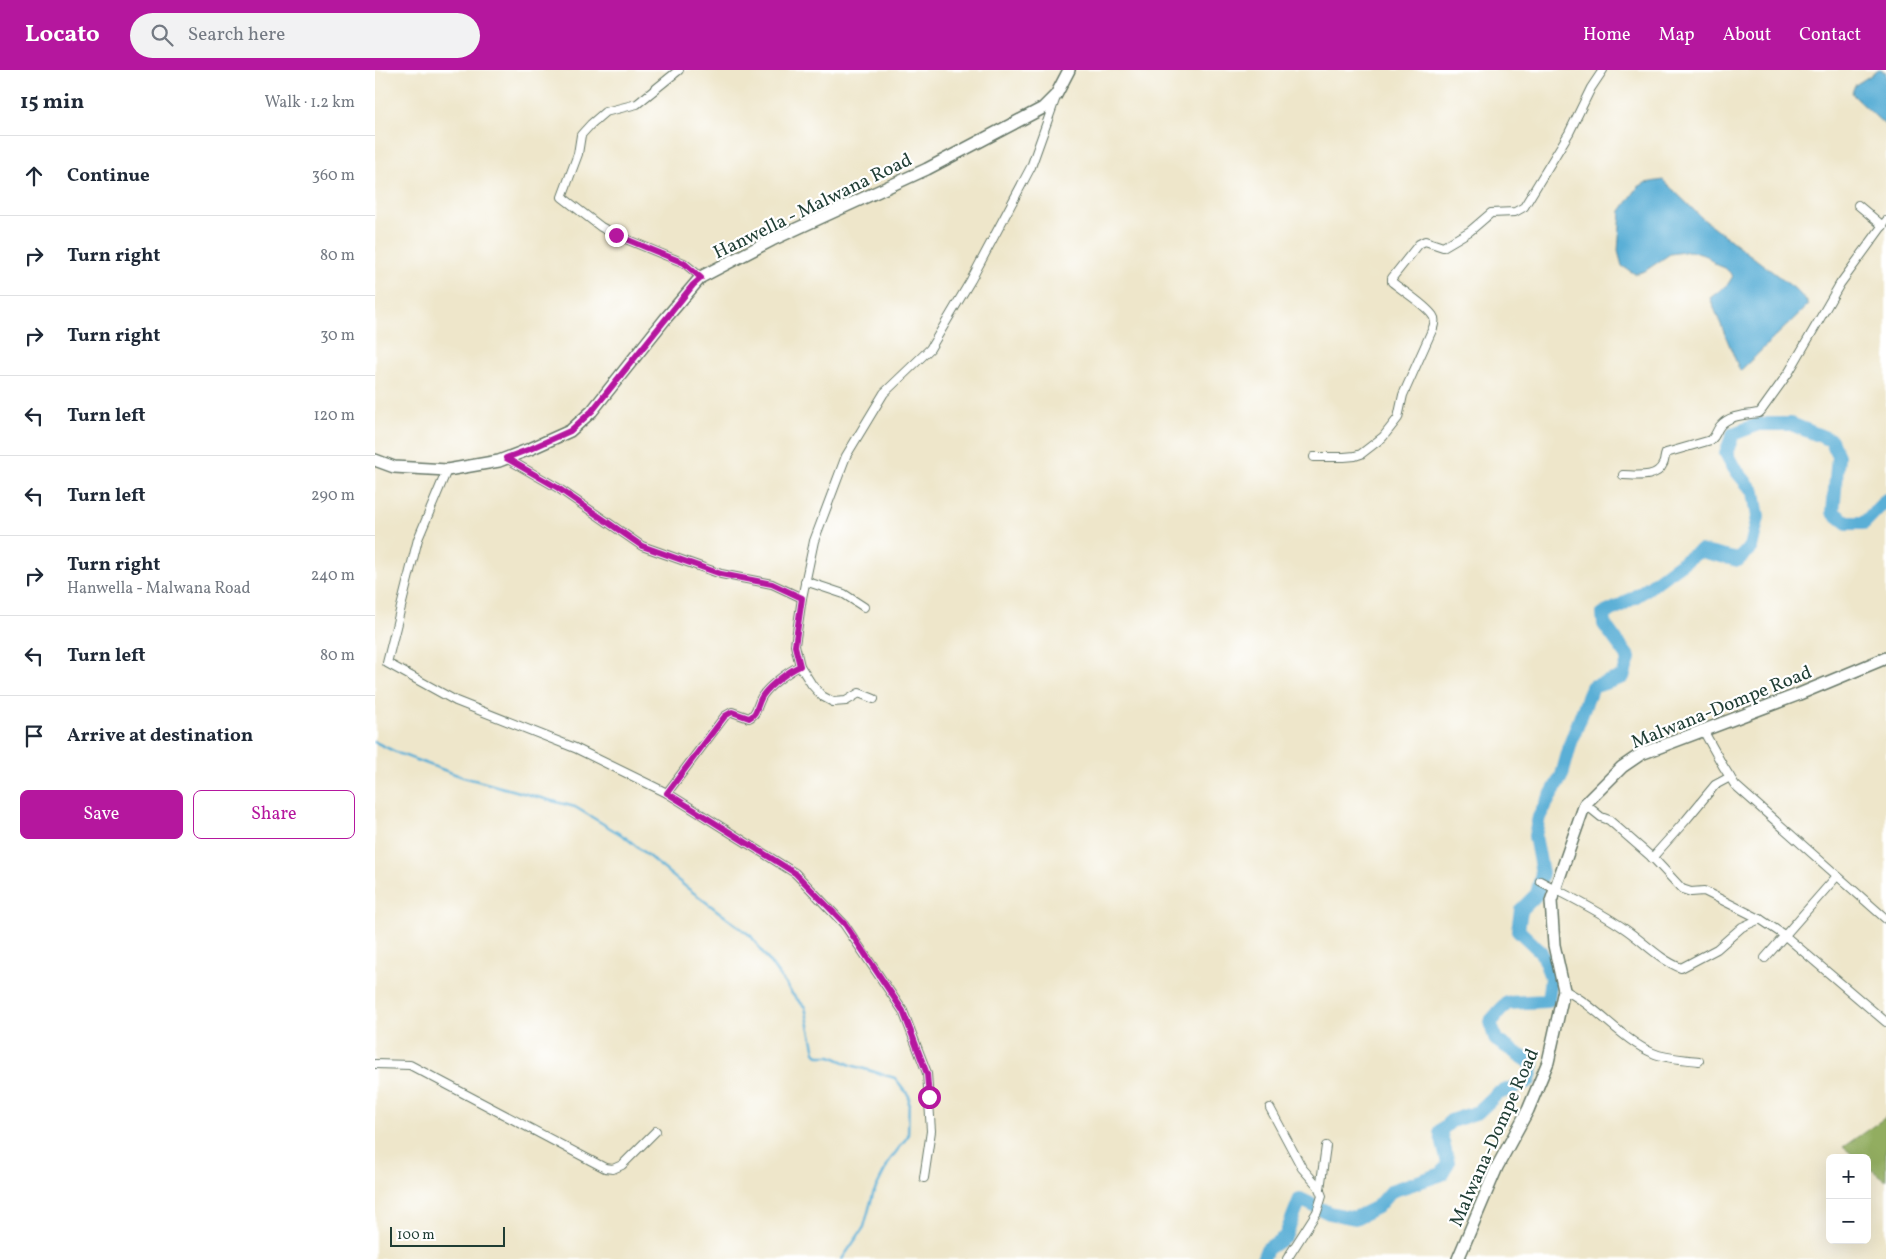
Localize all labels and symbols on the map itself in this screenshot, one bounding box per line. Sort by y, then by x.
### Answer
street label: Hanwella - Malwana Road [709,147,917,266]
route end [605,224,628,247]
street label: Malwana-Dompe Road [1628,660,1816,756]
street label: Malwana-Dompe Road [1444,1045,1546,1231]
route start [918,1086,941,1109]
scale bar [390,1224,505,1247]

